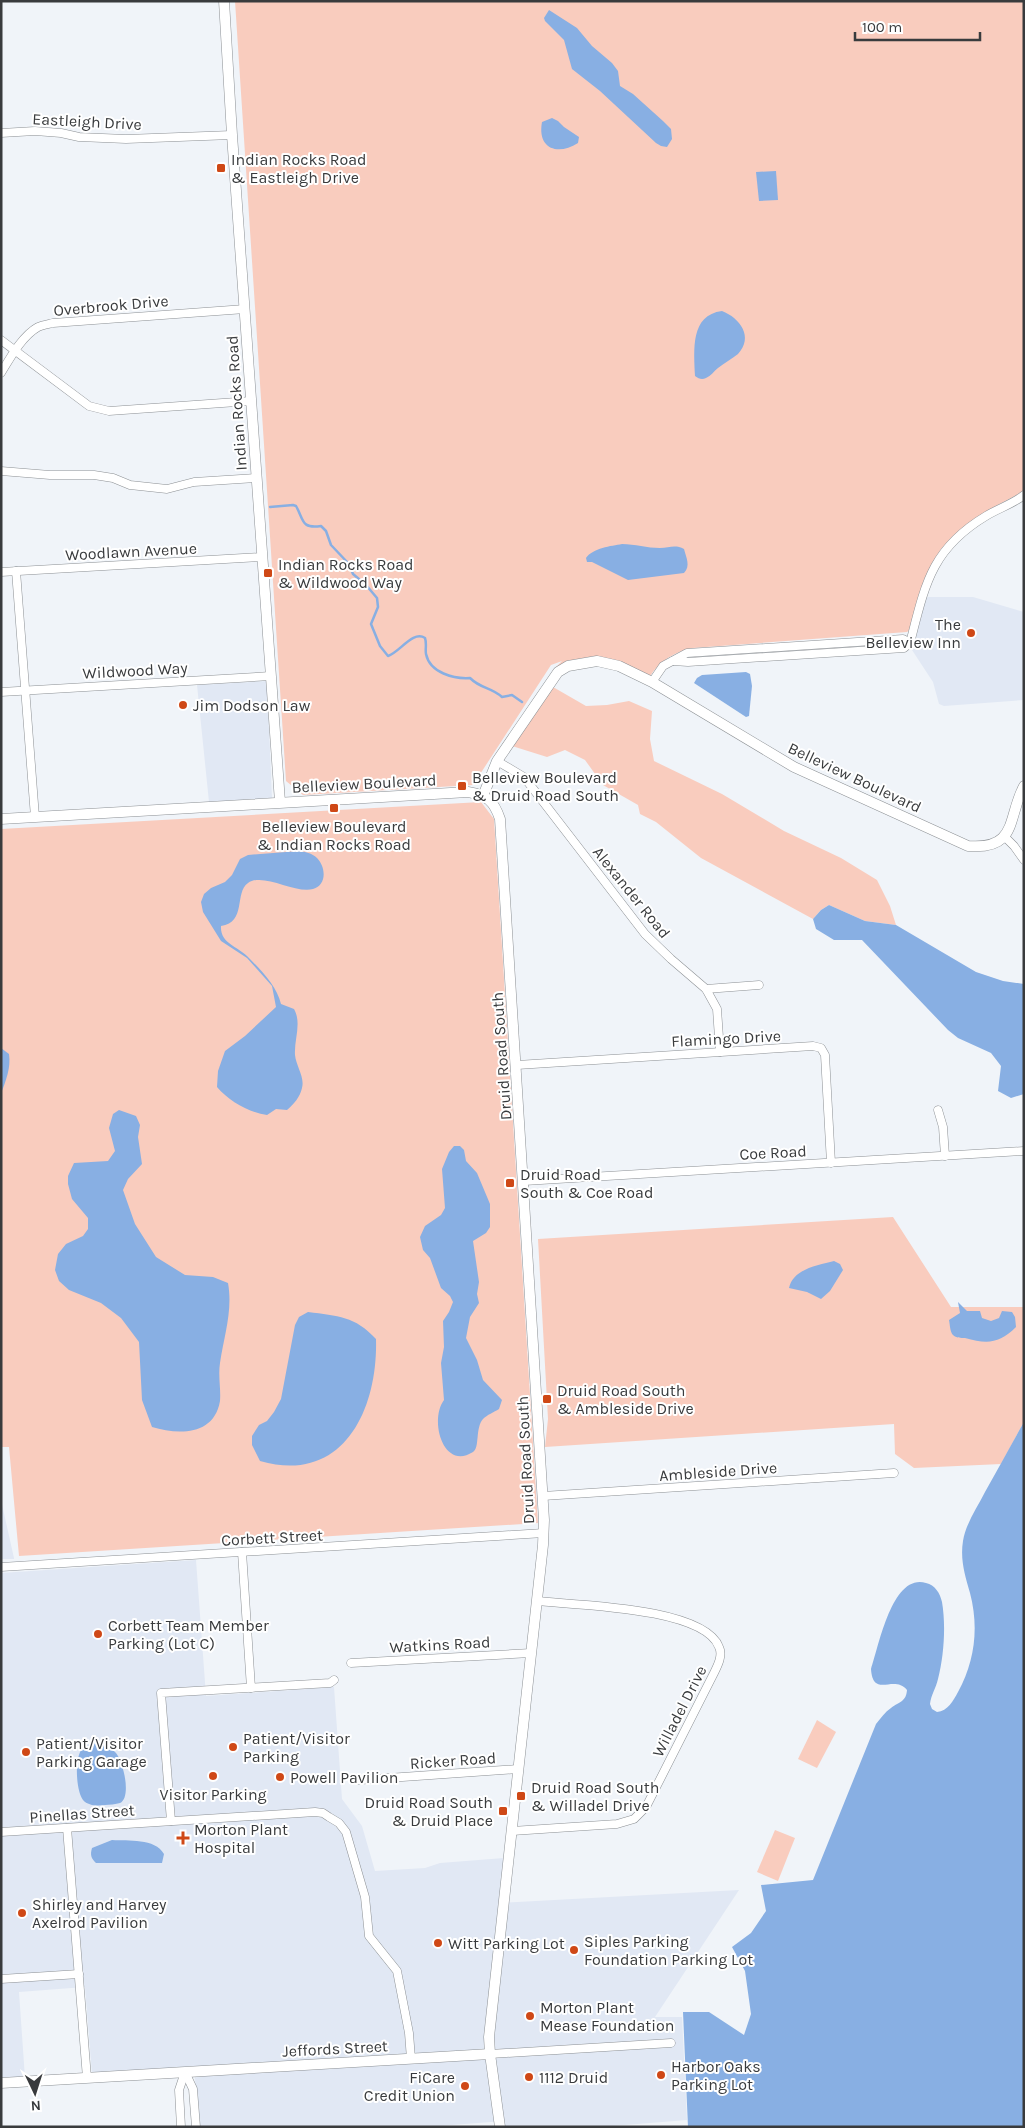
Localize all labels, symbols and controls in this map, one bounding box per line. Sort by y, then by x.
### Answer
scale bar [855,10,980,42]
text: 100 m [862,18,902,36]
street label: Eastleigh Drive [32,109,142,134]
place label: Indian Rocks Road & Eastleigh Drive [231,150,367,187]
marker: Indian Rocks Road & Eastleigh Drive [215,162,227,174]
street label: Overbrook Drive [53,291,169,320]
street label: Indian Rocks Road [222,335,251,471]
street label: Woodlawn Avenue [65,539,197,564]
place label: Indian Rocks Road & Wildwood Way [278,555,414,592]
marker: Indian Rocks Road & Wildwood Way [262,567,274,579]
place label: The Belleview Inn [865,615,961,652]
marker: The Belleview Inn [965,627,977,639]
street label: Wildwood Way [82,658,189,683]
place label: Jim Dodson Law [193,696,311,715]
marker: Jim Dodson Law [177,699,189,711]
street label: Belleview Boulevard [785,738,924,817]
place label: Belleview Boulevard & Druid Road South [472,768,619,805]
street label: Belleview Boulevard [291,770,437,797]
marker: Belleview Boulevard & Druid Road South [456,780,468,792]
marker: Belleview Boulevard & Indian Rocks Road [328,802,340,814]
place label: Belleview Boulevard & Indian Rocks Road [257,817,411,854]
street label: Alexander Road [589,843,674,942]
street label: Druid Road South [488,991,515,1121]
street label: Flamingo Drive [671,1026,781,1051]
street label: Coe Road [739,1141,807,1164]
place label: Druid Road South & Coe Road [520,1165,653,1202]
marker: Druid Road South & Coe Road [504,1177,516,1189]
place label: Druid Road South & Ambleside Drive [557,1381,694,1418]
marker: Druid Road South & Ambleside Drive [541,1393,553,1405]
street label: Druid Road South [513,1395,538,1525]
street label: Ambleside Drive [658,1458,778,1485]
street label: Corbett Street [221,1525,323,1550]
place label: Corbett Team Member Parking (Lot C) [108,1616,269,1653]
marker: Corbett Team Member Parking (Lot C) [92,1628,104,1640]
street label: Watkins Road [389,1632,491,1657]
street label: Willadel Drive [648,1662,711,1760]
place label: Patient/Visitor Parking [243,1729,350,1766]
place label: Patient/Visitor Parking Garage [36,1734,147,1771]
marker: Patient/Visitor Parking [227,1741,239,1753]
marker: Patient/Visitor Parking Garage [20,1746,32,1758]
street label: Ricker Road [409,1748,497,1773]
place label: Powell Pavilion [290,1768,398,1787]
marker: Visitor Parking [207,1770,219,1782]
marker: Powell Pavilion [274,1771,286,1783]
place label: Druid Road South & Willadel Drive [531,1778,660,1815]
place label: Visitor Parking [159,1785,267,1804]
marker: Druid Road South & Willadel Drive [515,1790,527,1802]
place label: Druid Road South & Druid Place [365,1793,493,1830]
street label: Pinellas Street [29,1800,135,1827]
marker: Druid Road South & Druid Place [497,1805,509,1817]
place label: Morton Plant Hospital [194,1820,288,1857]
marker: Morton Plant Hospital [176,1831,190,1845]
place label: Shirley and Harvey Axelrod Pavilion [32,1895,167,1932]
marker: Shirley and Harvey Axelrod Pavilion [16,1907,28,1919]
place label: Siples Parking Foundation Parking Lot [584,1932,753,1969]
place label: Witt Parking Lot [448,1934,565,1953]
marker: Witt Parking Lot [432,1937,444,1949]
marker: Siples Parking Foundation Parking Lot [568,1944,580,1956]
place label: Morton Plant Mease Foundation [540,1998,675,2035]
marker: Morton Plant Mease Foundation [524,2010,536,2022]
street label: Jeffords Street [282,2036,388,2061]
place label: Harbor Oaks Parking Lot [671,2057,761,2094]
north arrow [10,2068,60,2118]
place label: FiCare Credit Union [364,2068,455,2105]
place label: 1112 Druid [539,2068,608,2087]
marker: Harbor Oaks Parking Lot [655,2069,667,2081]
marker: 1112 Druid [523,2071,535,2083]
marker: FiCare Credit Union [459,2080,471,2092]
text: N [30,2097,41,2114]

